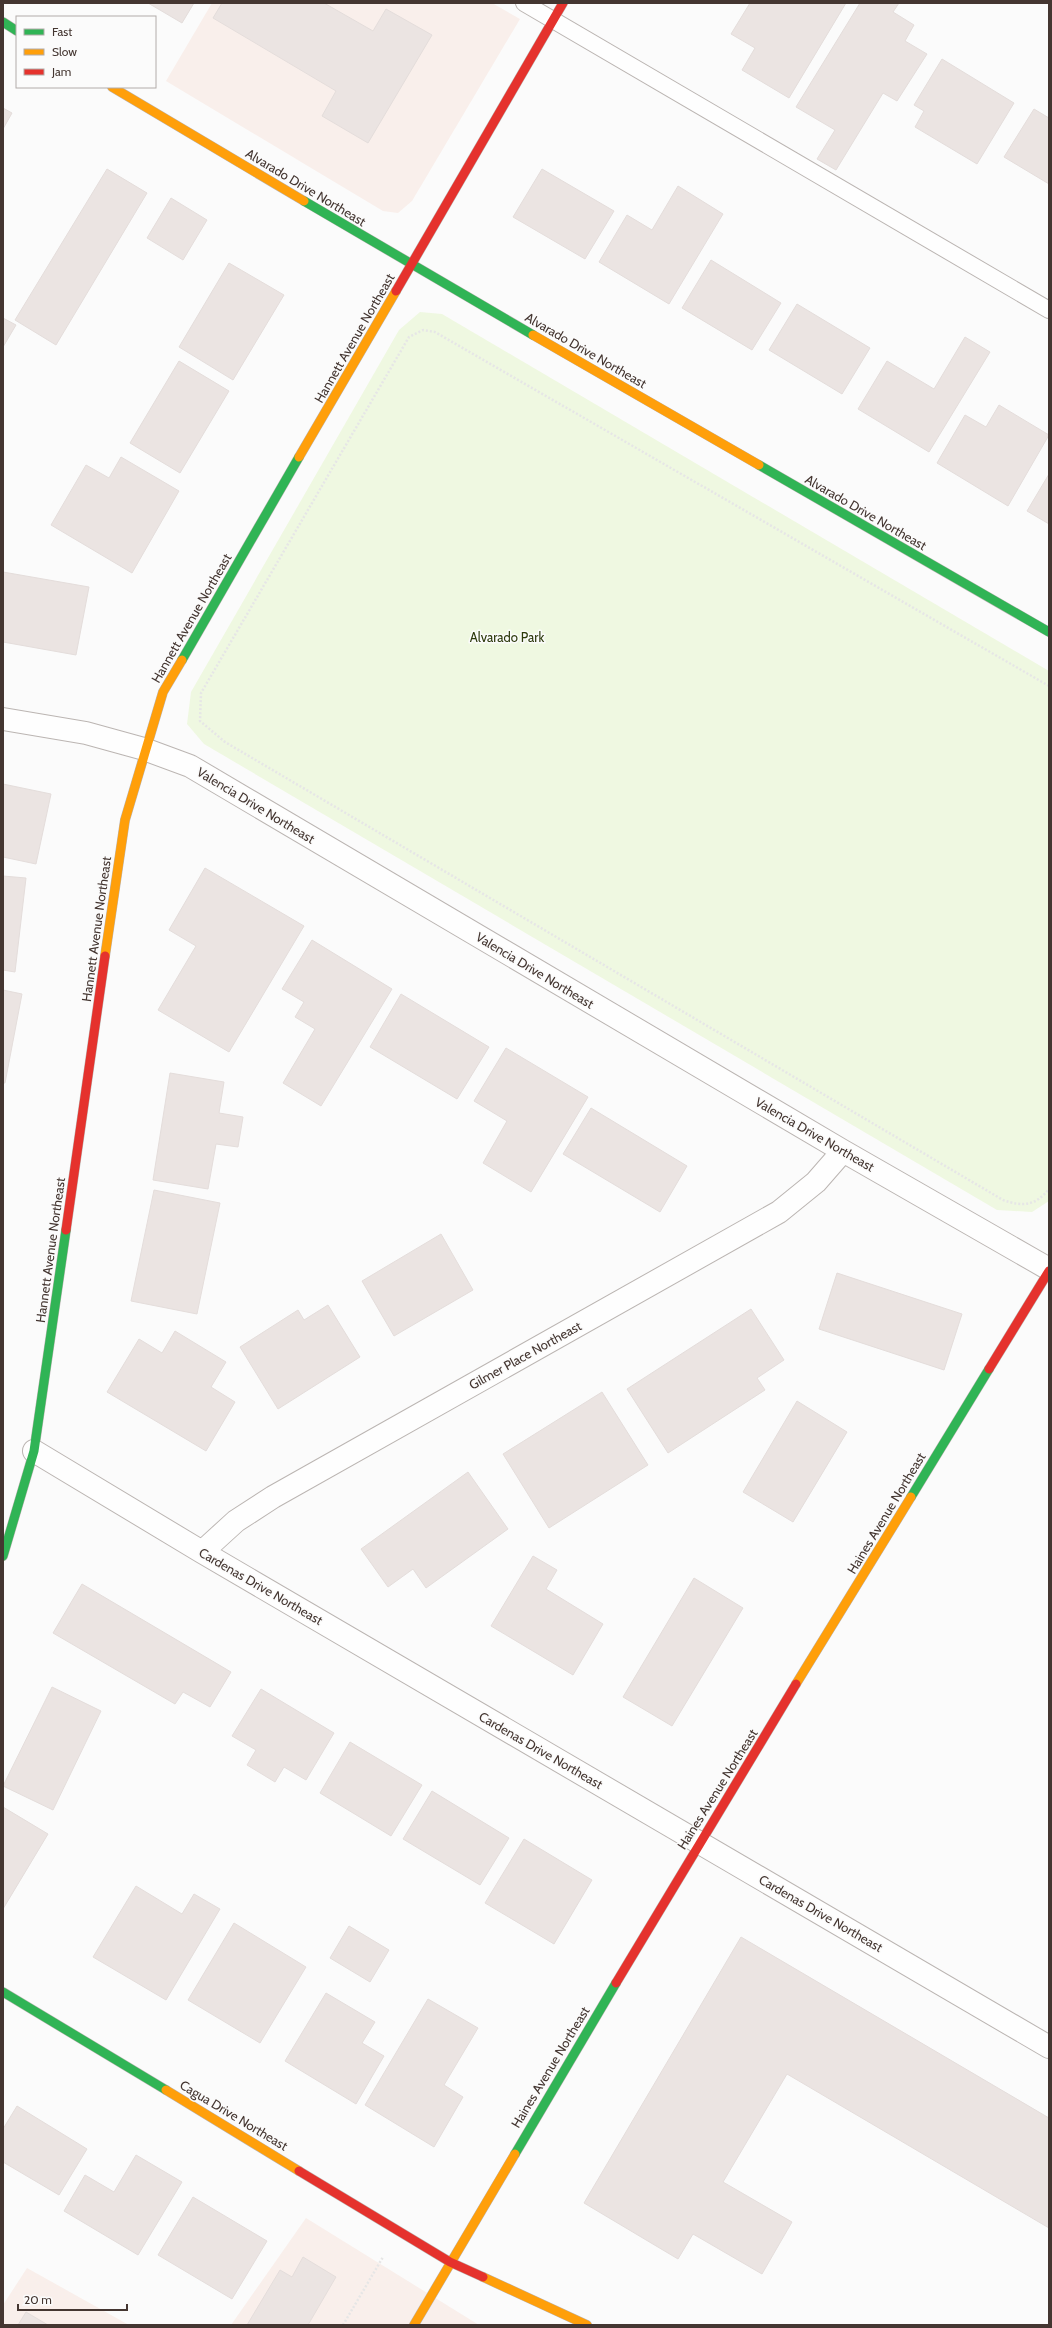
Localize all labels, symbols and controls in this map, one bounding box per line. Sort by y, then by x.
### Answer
legend [16,16,156,88]
text: Fast [52,24,72,39]
text: Slow [52,44,77,59]
text: Jam [51,64,71,79]
street label: Alvarado Drive Northeast [243,145,370,230]
street label: Hannett Avenue Northeast [310,270,398,405]
street label: Alvarado Drive Northeast [523,309,650,392]
street label: Alvarado Drive Northeast [803,471,930,554]
street label: Hannett Avenue Northeast [147,550,235,685]
park label: Alvarado Park [470,629,544,645]
street label: Valencia Drive Northeast [194,763,318,847]
street label: Hannett Avenue Northeast [78,855,114,1003]
street label: Valencia Drive Northeast [473,928,597,1012]
street label: Valencia Drive Northeast [753,1093,878,1175]
street label: Hannett Avenue Northeast [32,1176,68,1324]
street label: Gilmer Place Northeast [466,1317,584,1393]
street label: Haines Avenue Northeast [843,1449,929,1577]
street label: Cardenas Drive Northeast [196,1544,326,1628]
street label: Cardenas Drive Northeast [476,1708,606,1792]
street label: Haines Avenue Northeast [673,1725,761,1852]
street label: Cardenas Drive Northeast [756,1871,886,1955]
street label: Haines Avenue Northeast [507,2003,593,2131]
street label: Cagua Drive Northeast [177,2076,291,2154]
scale bar [18,2286,127,2312]
text: 20 m [24,2292,52,2307]

